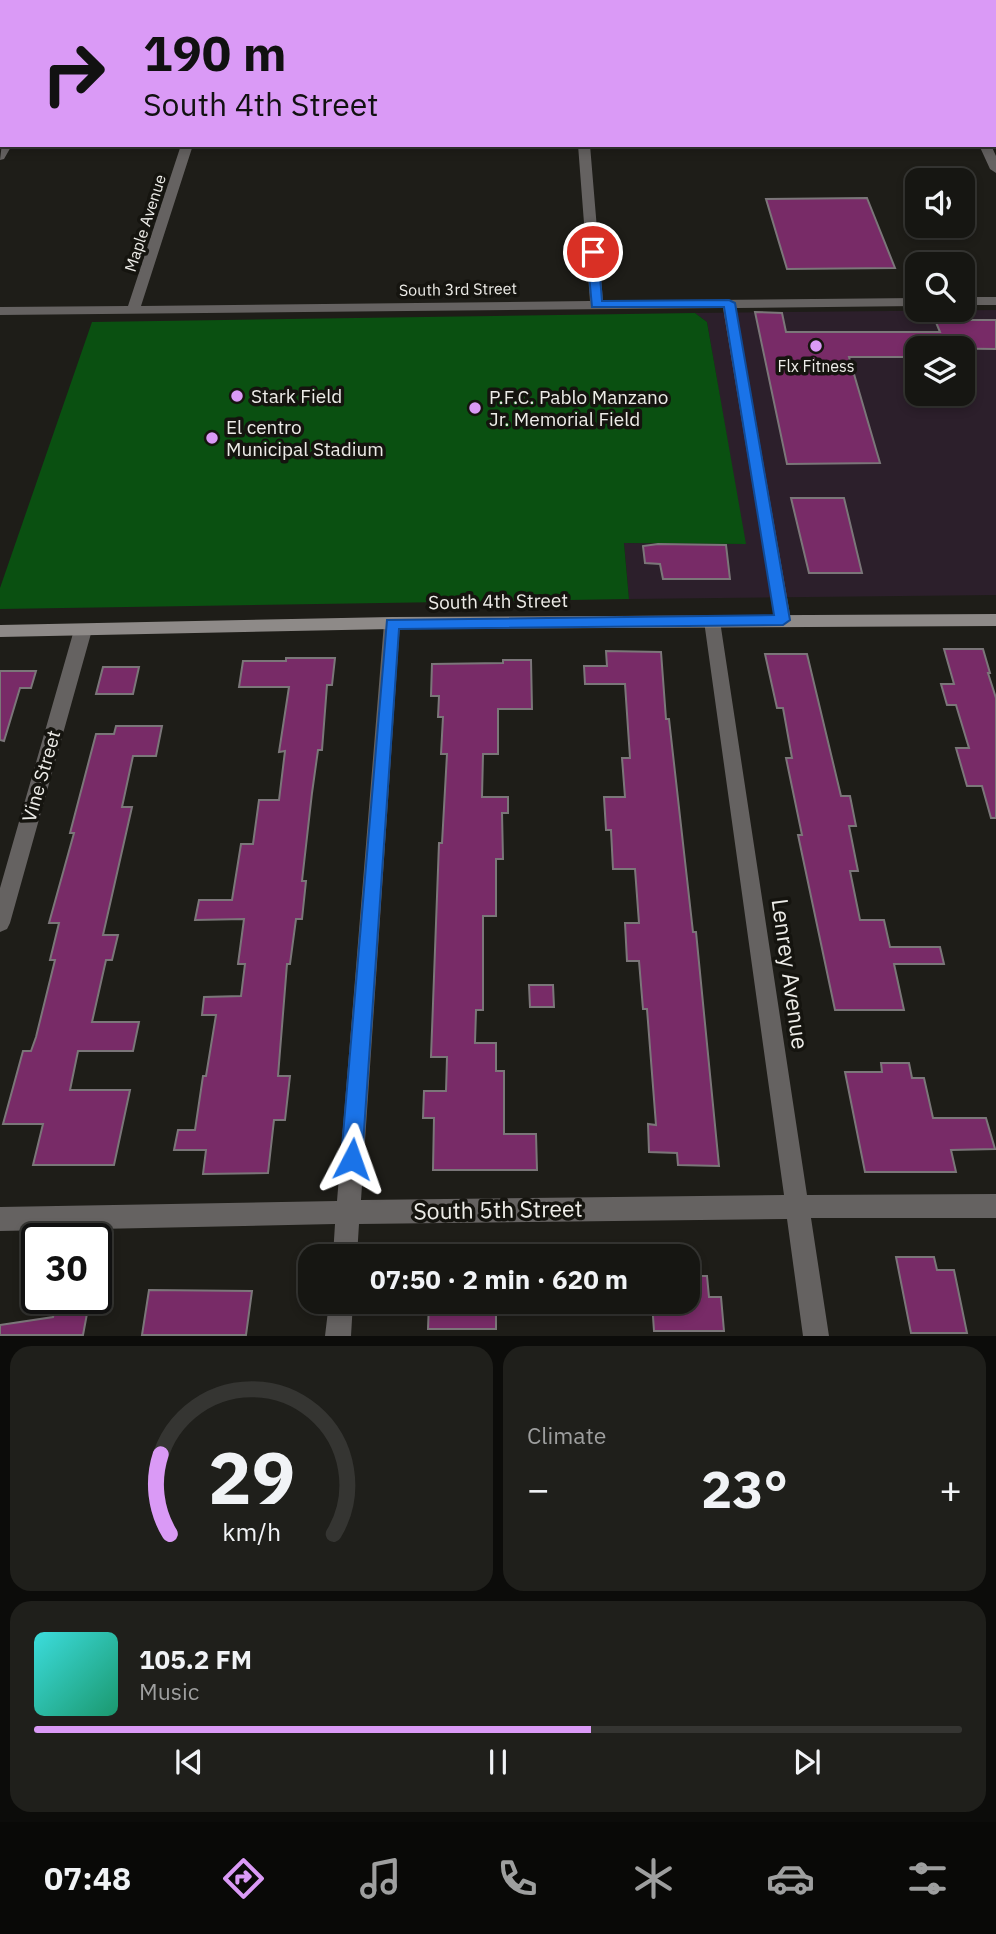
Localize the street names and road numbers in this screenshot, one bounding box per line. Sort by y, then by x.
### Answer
street label: Maple Avenue [120,172,170,274]
street label: South 3rd Street [399,278,517,300]
street label: South 4th Street [428,588,568,614]
street label: Vine Street [16,727,66,825]
street label: Lenrey Avenue [766,897,816,1051]
street label: South 5th Street [413,1193,583,1225]

